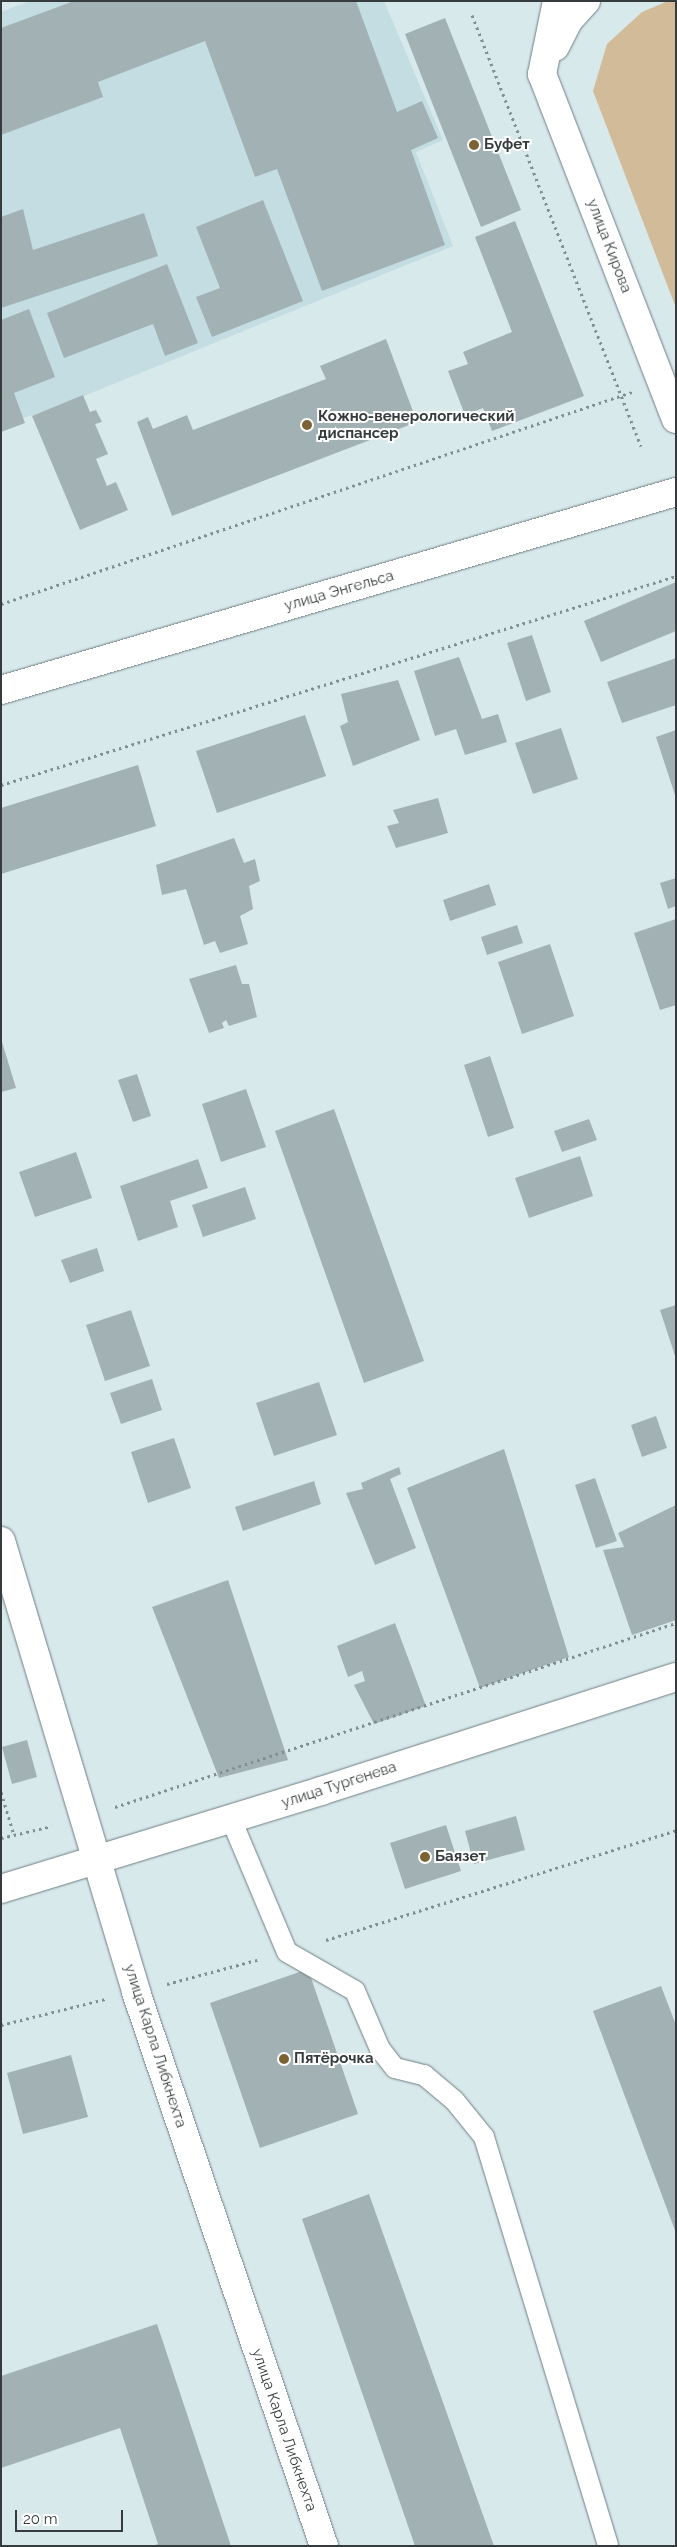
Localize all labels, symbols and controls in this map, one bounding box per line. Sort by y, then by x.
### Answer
place label: Буфет [484,136,530,154]
marker: Буфет [468,139,480,151]
street label: улица Кирова [583,197,635,295]
place label: Кожно-венерологический диспансер [318,407,514,442]
marker: Кожно-венерологический диспансер [300,418,314,432]
street label: улица Энгельса [282,567,396,615]
street label: улица Тургенева [279,1758,399,1812]
place label: Баязет [435,1848,486,1866]
marker: Баязет [419,1851,431,1863]
street label: улица Карла Либкнехта [120,1962,190,2130]
place label: Пятёрочка [294,2050,374,2068]
marker: Пятёрочка [278,2053,290,2065]
street label: улица Карла Либкнехта [248,2346,320,2514]
scale bar [18,2500,125,2532]
text: 20 m [23,2510,58,2528]

